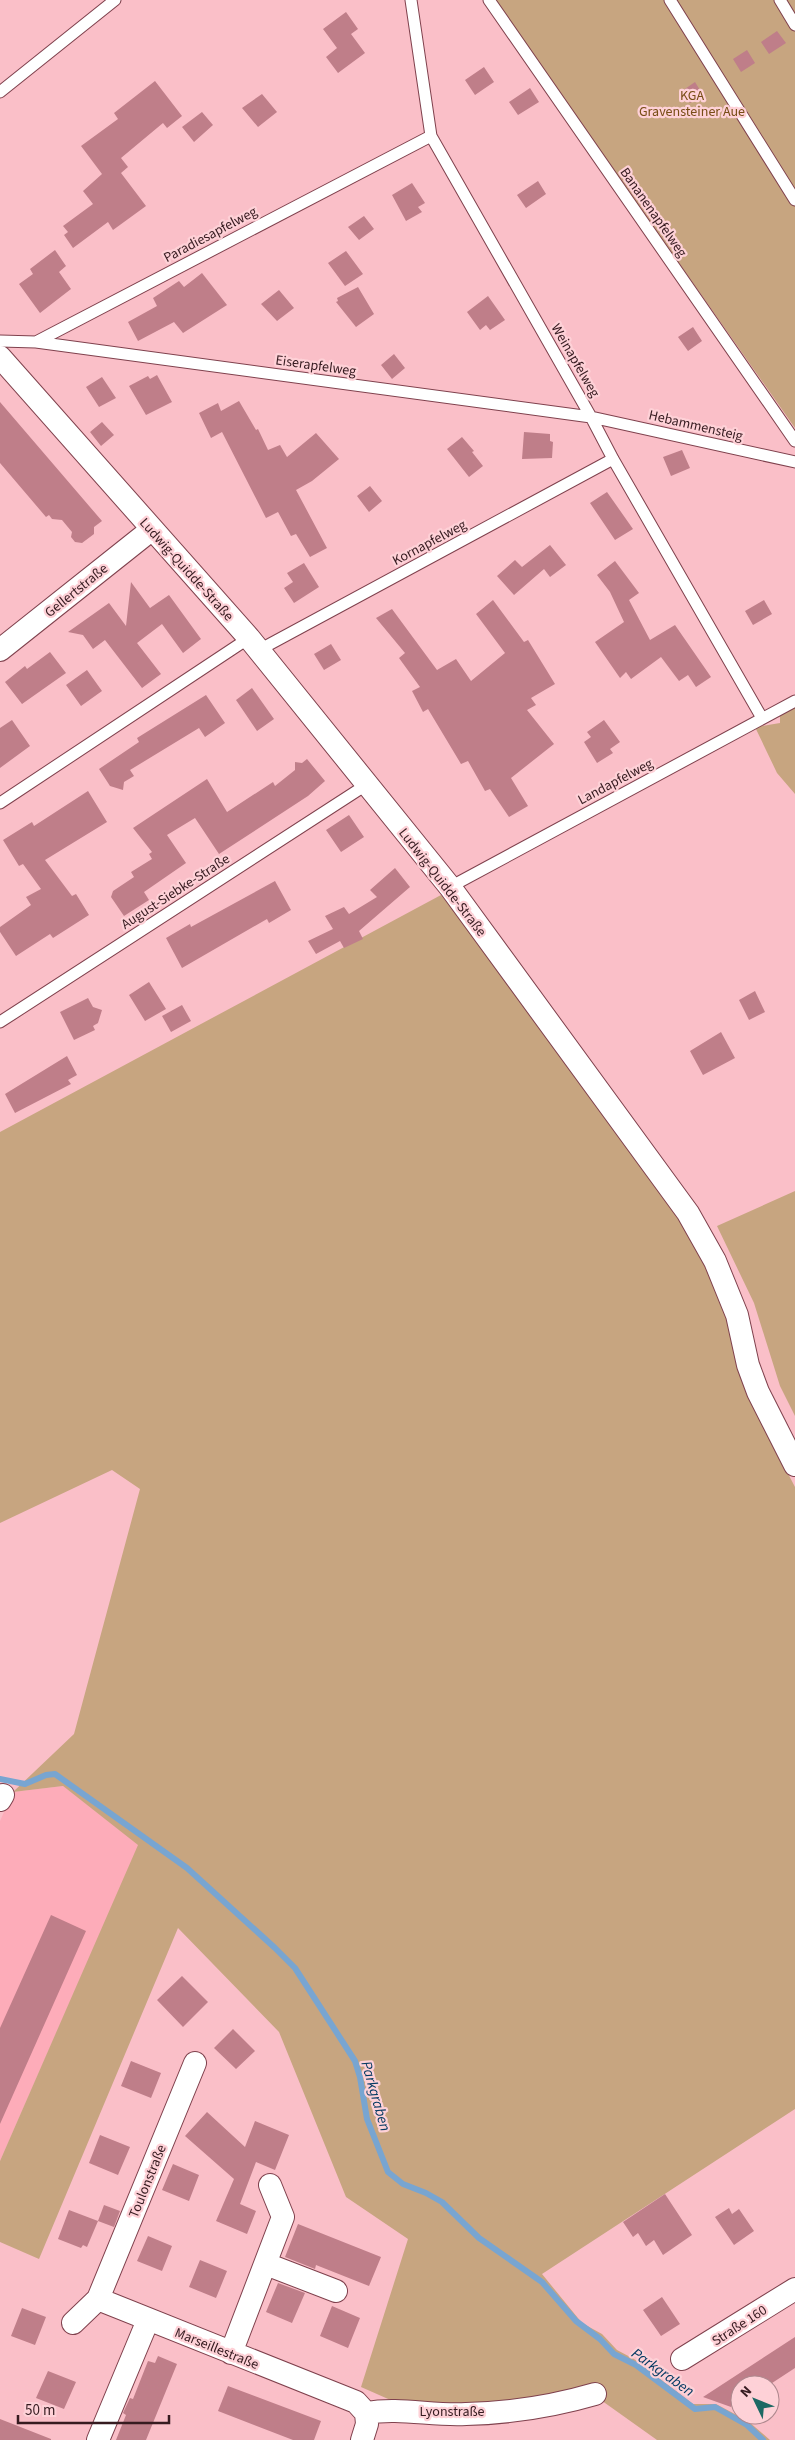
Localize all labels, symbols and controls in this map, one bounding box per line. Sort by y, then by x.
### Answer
park label: KGA Gravensteiner Aue [639,86,745,122]
street label: Bananenapfelweg [615,164,692,261]
street label: Paradiesapfelweg [160,202,261,268]
street label: Weinapfelweg [546,320,604,401]
street label: Eiserapfelweg [274,350,358,382]
street label: Hebammensteig [647,405,745,447]
street label: Ludwig-Quidde-Straße [134,514,238,626]
street label: Kornapfelweg [389,515,470,571]
street label: Gellertstraße [41,559,113,622]
street label: Landapfelweg [574,754,657,810]
street label: Ludwig-Quidde-Straße [394,824,491,941]
street label: August-Siebke-Straße [117,849,234,934]
water label: Parkgraben [355,2059,396,2134]
street label: Toulonstraße [124,2142,172,2221]
street label: Straße 160 [708,2301,771,2351]
street label: Marseillestraße [171,2323,262,2375]
water label: Parkgraben [627,2343,698,2402]
north arrow [730,2375,780,2425]
text: N [736,2382,757,2402]
scale bar [18,2392,169,2424]
text: 50 m [25,2400,55,2421]
street label: Lyonstraße [420,2402,485,2422]

